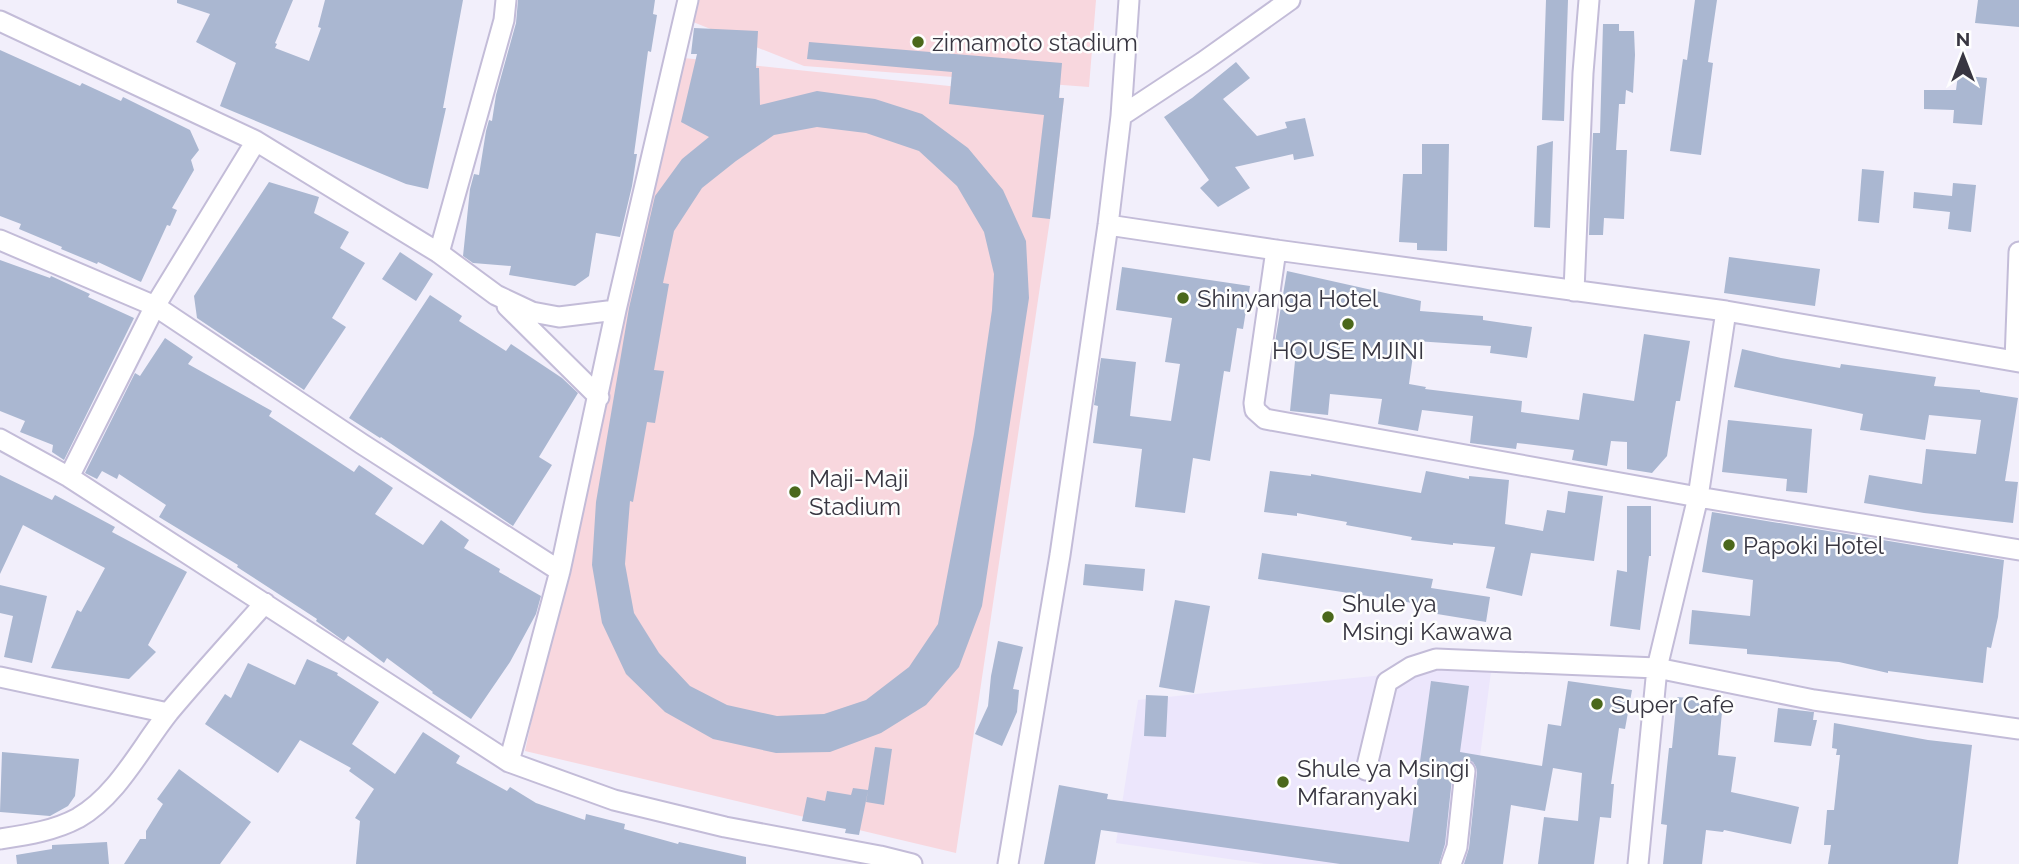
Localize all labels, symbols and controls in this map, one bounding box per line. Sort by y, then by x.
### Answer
north arrow [1928,21,1998,91]
place label: zimamoto stadium [932,28,1138,57]
text: N [1956,28,1970,50]
marker: zimamoto stadium [910,34,926,50]
place label: Shinyanga Hotel [1197,284,1379,313]
marker: Shinyanga Hotel [1175,290,1191,306]
marker: HOUSE MJINI [1340,316,1356,332]
place label: HOUSE MJINI [1272,336,1424,365]
place label: Maji-Maji Stadium [809,464,908,521]
marker: Maji-Maji Stadium [787,484,803,500]
place label: Papoki Hotel [1743,531,1885,560]
marker: Papoki Hotel [1721,537,1737,553]
place label: Shule ya Msingi Kawawa [1342,589,1512,646]
marker: Shule ya Msingi Kawawa [1320,609,1336,625]
place label: Super Cafe [1611,690,1734,719]
marker: Super Cafe [1589,696,1605,712]
place label: Shule ya Msingi Mfaranyaki [1297,754,1470,811]
marker: Shule ya Msingi Mfaranyaki [1275,774,1291,790]

